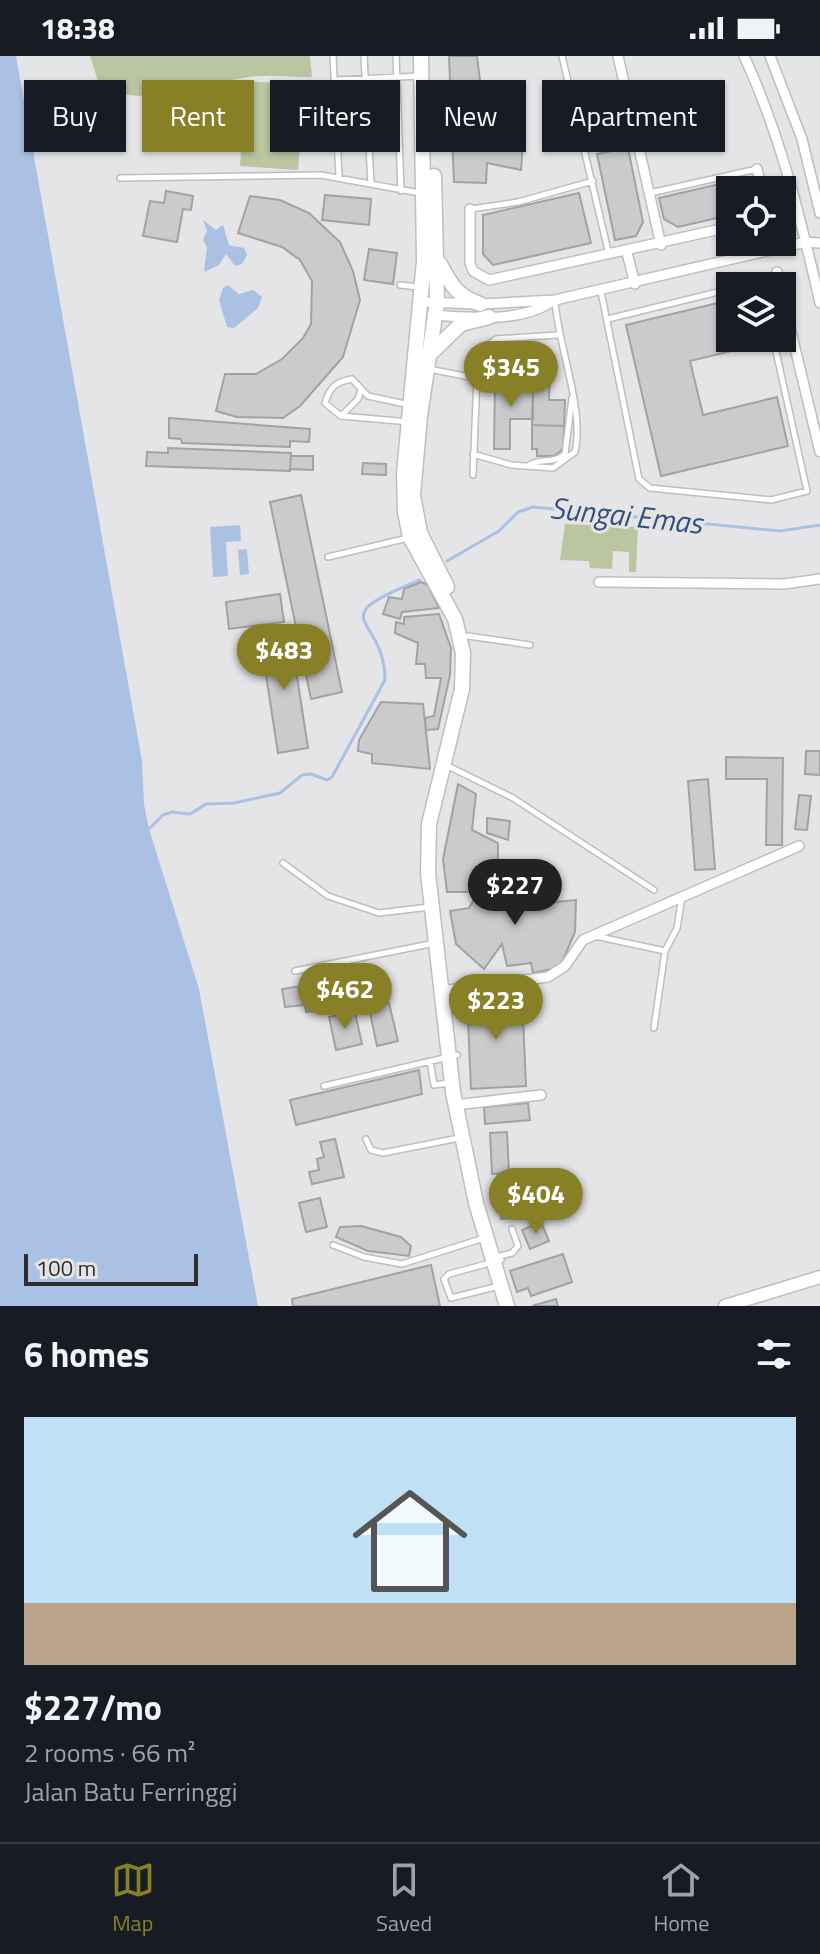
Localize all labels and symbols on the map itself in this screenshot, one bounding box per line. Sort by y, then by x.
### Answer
pin: $345 [464,341,558,409]
water label: Sungai Emas [548,484,707,546]
pin: $483 [237,624,331,692]
pin: $227 [468,859,562,927]
pin: $462 [298,963,392,1031]
pin: $223 [449,974,543,1042]
pin: $404 [489,1168,583,1236]
scale bar [24,1250,198,1286]

